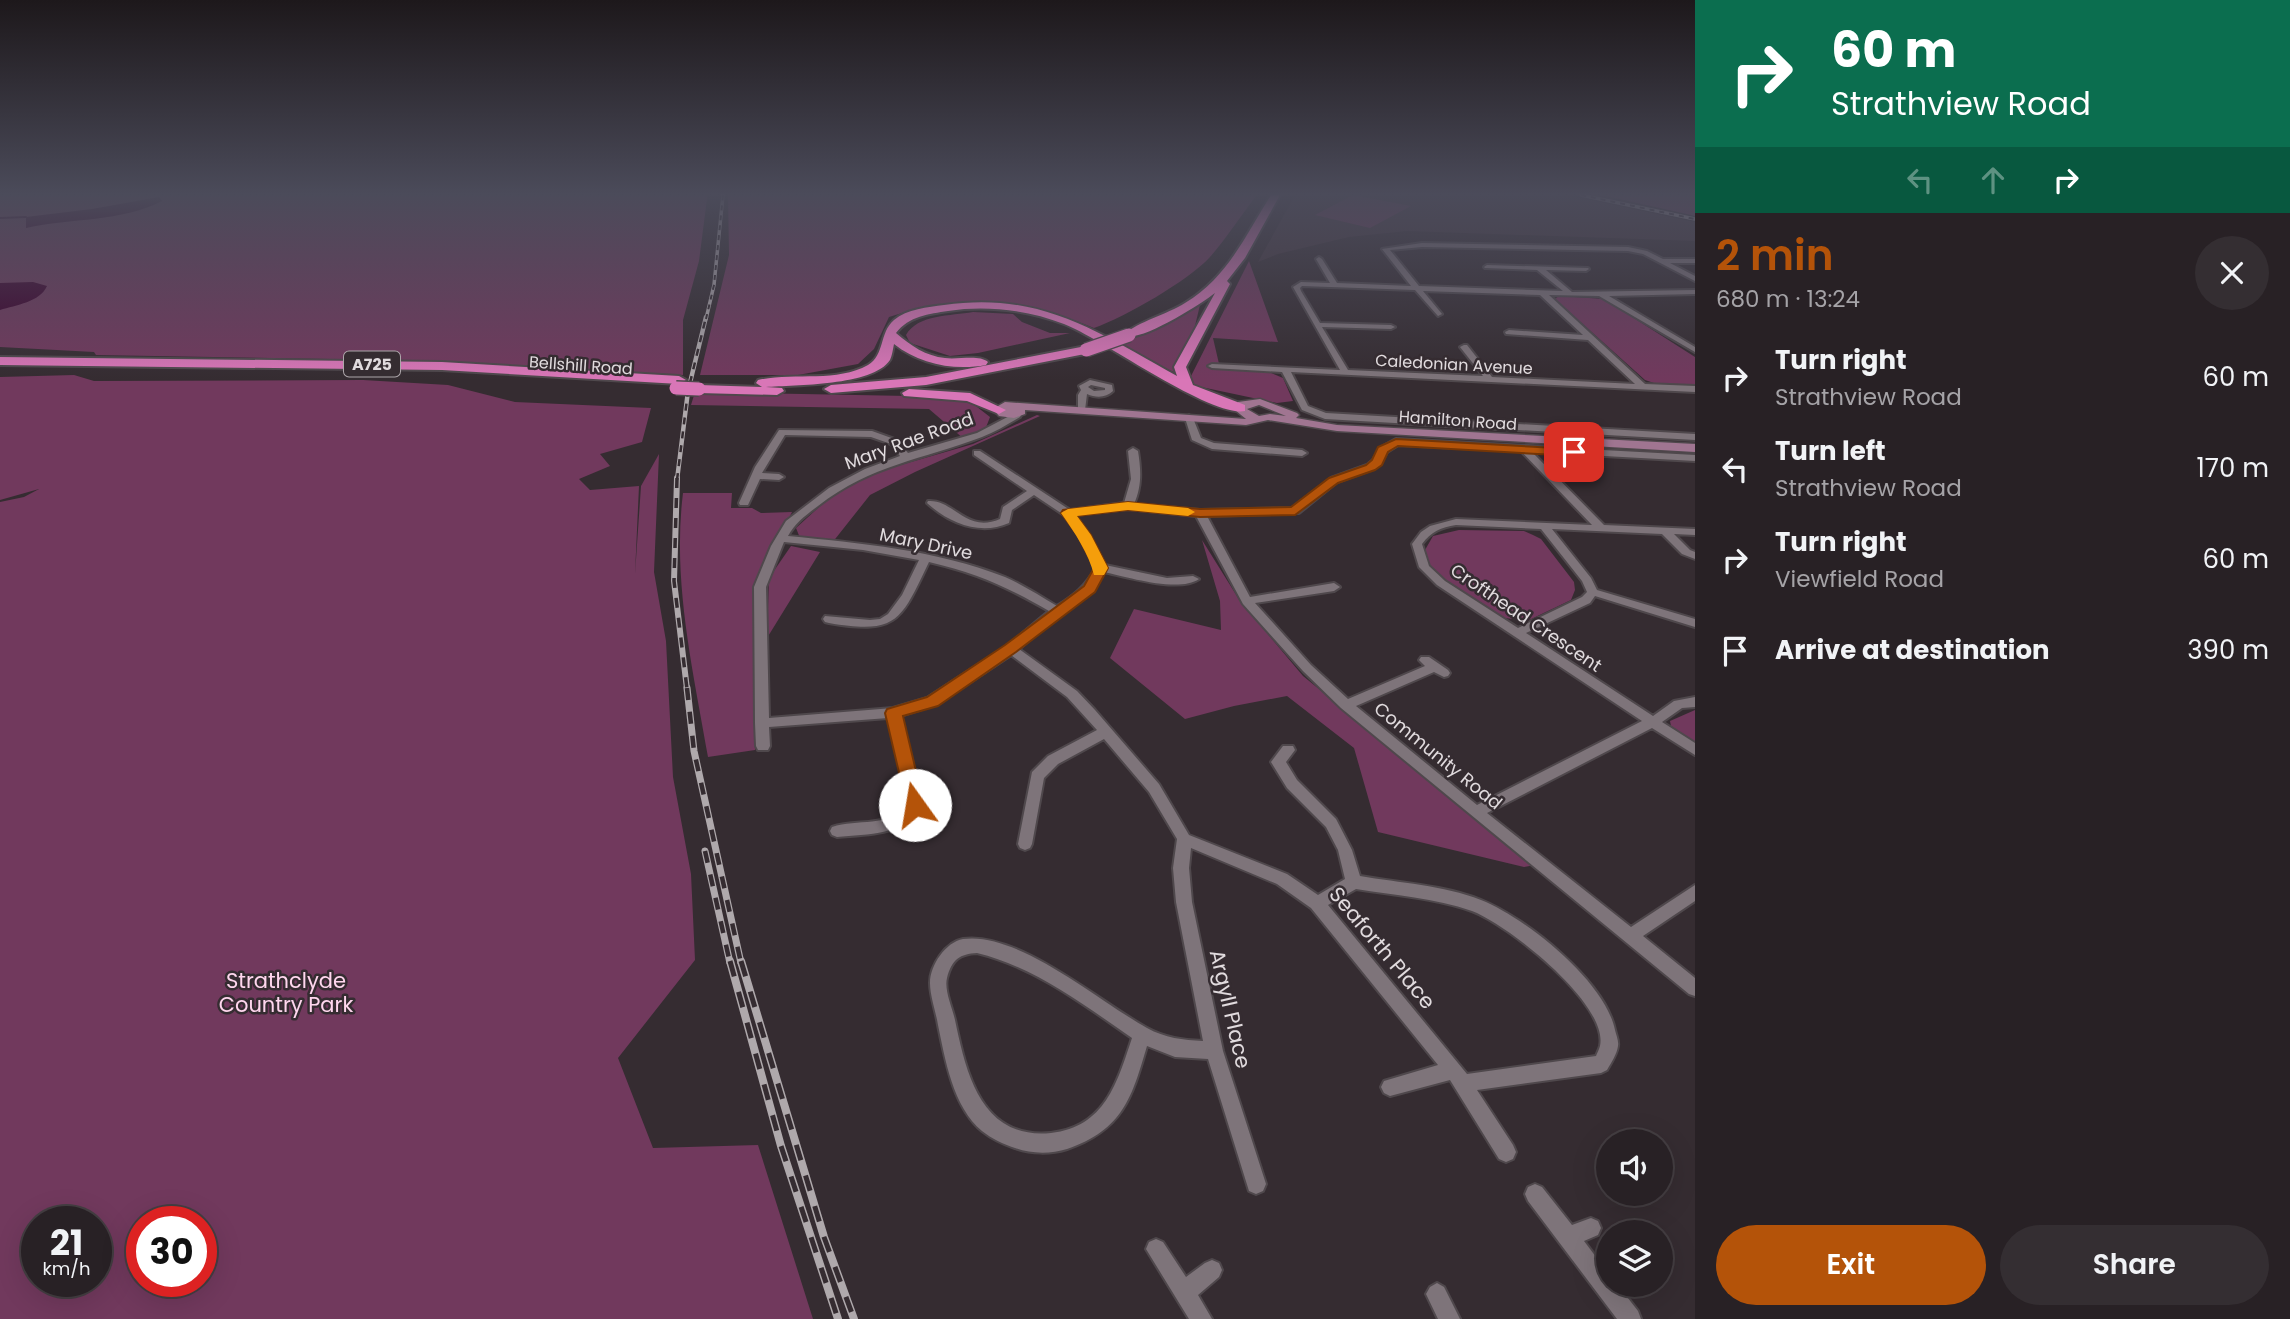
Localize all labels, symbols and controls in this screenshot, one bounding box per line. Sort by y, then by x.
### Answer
text: 60 m [1831,16,1956,84]
icon: right [1716,28,1807,119]
text: Strathview Road [1831,81,2091,126]
icon: left [1901,161,1939,199]
icon: ahead [1974,161,2012,199]
icon: right [2047,161,2085,199]
text: 2 min [1716,226,1834,285]
button: close [2195,236,2269,310]
text: 680 m · 13:24 [1716,283,1860,315]
text: Turn right [1775,342,1907,378]
street label: Caledonian Avenue [1375,349,1533,380]
street label: Bellshill Road [528,350,634,381]
road number: A725 [344,352,400,376]
icon: right [1716,359,1754,397]
text: 60 m [2202,359,2269,395]
text: Strathview Road [1775,381,1962,413]
street label: Hamilton Road [1398,405,1518,436]
street label: Mary Rae Road [841,406,977,475]
pin [1544,422,1604,482]
icon: arrive [1555,433,1593,471]
text: Turn left [1775,433,1886,469]
icon: left [1716,450,1754,488]
text: 170 m [2196,450,2269,486]
text: Strathview Road [1775,472,1962,504]
street label: Mary Drive [877,521,975,566]
text: Turn right [1775,524,1907,560]
icon: right [1716,541,1754,579]
text: 60 m [2202,541,2269,577]
street label: Crofthead Crescent [1446,558,1607,678]
text: Viewfield Road [1775,563,1944,595]
icon: arrive [1716,632,1754,670]
text: Arrive at destination [1775,632,2050,668]
text: 390 m [2187,632,2269,668]
street label: Community Road [1369,696,1508,815]
position arrow [878,768,952,842]
street label: Seaforth Place [1323,880,1442,1015]
street label: Argyll Place [1203,947,1258,1071]
park label: Strathclyde Country Park [219,966,353,1019]
map controls [1596,1129,1673,1297]
button: sound [1596,1129,1673,1206]
speed limit sign: 30 [126,1206,217,1297]
text: 21 [50,1218,83,1267]
button: layers [1596,1220,1673,1297]
button: Exit [1716,1225,1986,1305]
button: Share [2000,1225,2269,1305]
text: km/h [43,1256,90,1281]

